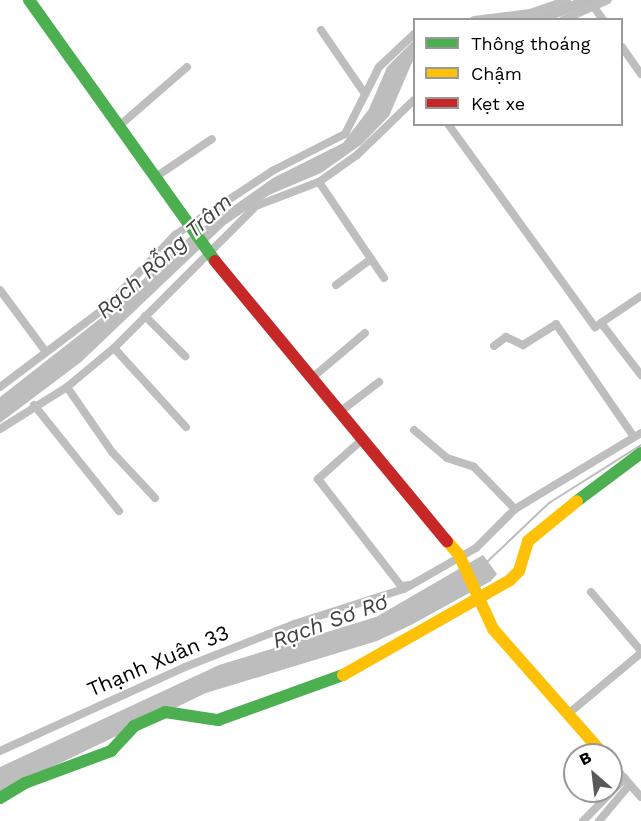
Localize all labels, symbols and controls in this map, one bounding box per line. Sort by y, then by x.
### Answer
legend [413,18,623,126]
text: Thông thoáng [471,33,590,54]
text: Chậm [471,63,522,84]
text: Kẹt xe [471,93,525,114]
water label: Rạch Rỗng Trâm [90,188,238,324]
water label: Rạch Sơ Rơ [269,588,391,654]
street label: Thạnh Xuân 33 [83,620,233,702]
north arrow [563,743,623,803]
text: B [576,747,595,769]

